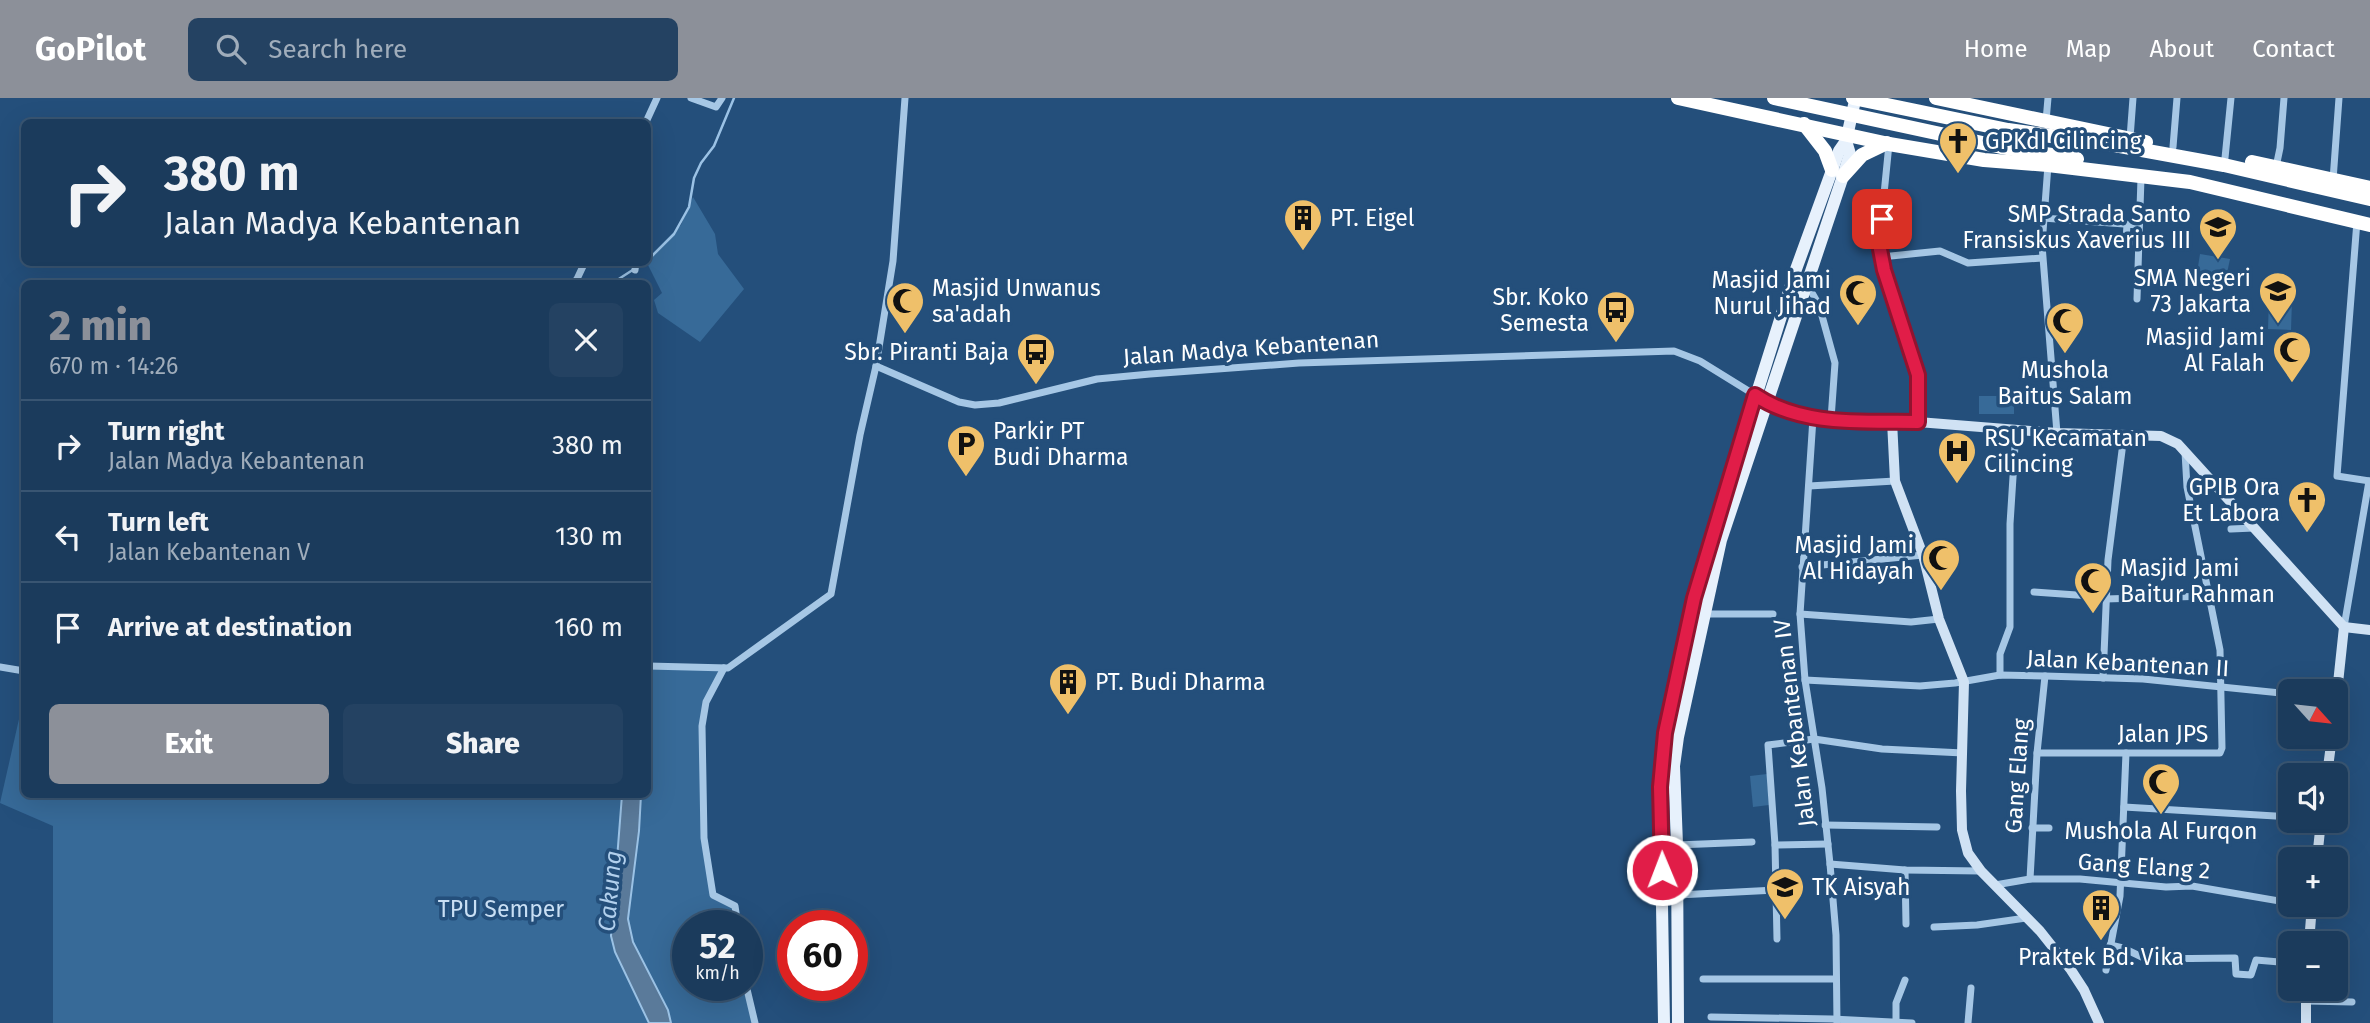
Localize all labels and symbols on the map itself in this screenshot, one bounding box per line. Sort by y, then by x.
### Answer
church icon: GPKdI Cilincing [1937,120,1979,175]
place label: GPKdI Cilincing [1985,127,2142,155]
pin [1852,189,1912,249]
building icon: PT. Eigel [1282,197,1324,252]
place label: SMP Strada Santo Fransiskus Xaverius III [1963,200,2191,254]
place label: PT. Eigel [1330,204,1415,232]
school or university icon: SMP Strada Santo Fransiskus Xaverius III [2197,206,2239,261]
place label: SMA Negeri 73 Jakarta [2134,264,2251,318]
place label: Masjid Jami Nurul Jihad [1712,266,1831,320]
school or university icon: SMA Negeri 73 Jakarta [2257,270,2299,325]
mosque icon: Masjid Jami Nurul Jihad [1837,272,1879,327]
place label: Masjid Unwanus sa'adah [932,274,1101,328]
mosque icon: Masjid Unwanus sa'adah [884,280,926,335]
place label: Sbr. Koko Semesta [1492,283,1589,337]
bus stop icon: Sbr. Koko Semesta [1595,289,1637,344]
mosque icon: Mushola Baitus Salam [2044,300,2086,355]
place label: Masjid Jami Al Falah [2146,323,2265,377]
street label: Jalan Madya Kebantenan [1122,325,1380,371]
mosque icon: Masjid Jami Al Falah [2271,329,2313,384]
bus stop icon: Sbr. Piranti Baja [1015,331,1057,386]
place label: Sbr. Piranti Baja [844,338,1009,366]
place label: Mushola Baitus Salam [1997,356,2133,410]
place label: Parkir PT Budi Dharma [993,417,1129,471]
parking icon: Parkir PT Budi Dharma [945,423,987,478]
place label: RSU Kecamatan Cilincing [1984,424,2147,478]
hospital icon: RSU Kecamatan Cilincing [1936,430,1978,485]
place label: GPIB Ora Et Labora [2182,473,2280,527]
church icon: GPIB Ora Et Labora [2286,479,2328,534]
place label: Masjid Jami Al Hidayah [1795,531,1914,585]
mosque icon: Masjid Jami Al Hidayah [1920,537,1962,592]
place label: Masjid Jami Baitur Rahman [2120,554,2275,608]
mosque icon: Masjid Jami Baitur Rahman [2072,560,2114,615]
street label: Jalan Kebantenan IV [1767,617,1821,828]
street label: Jalan Kebantenan II [2026,644,2230,682]
building icon: PT. Budi Dharma [1047,661,1089,716]
place label: PT. Budi Dharma [1095,668,1266,696]
north arrow [2278,679,2348,749]
street label: Gang Elang [1999,717,2035,834]
street label: Jalan JPS [2118,720,2208,748]
mosque icon: Mushola Al Furqon [2140,761,2182,816]
place label: Mushola Al Furqon [2065,817,2257,845]
position arrow [1625,833,1699,907]
street label: Gang Elang 2 [2077,847,2211,885]
water label: Cakung [593,849,627,933]
school or university icon: TK Aisyah [1764,866,1806,921]
place label: TK Aisyah [1812,873,1911,901]
building icon: Praktek Bd. Vika [2080,887,2122,942]
park label: TPU Semper [438,895,564,923]
speed limit sign: 60 [777,910,868,1001]
place label: Praktek Bd. Vika [2018,943,2184,971]

